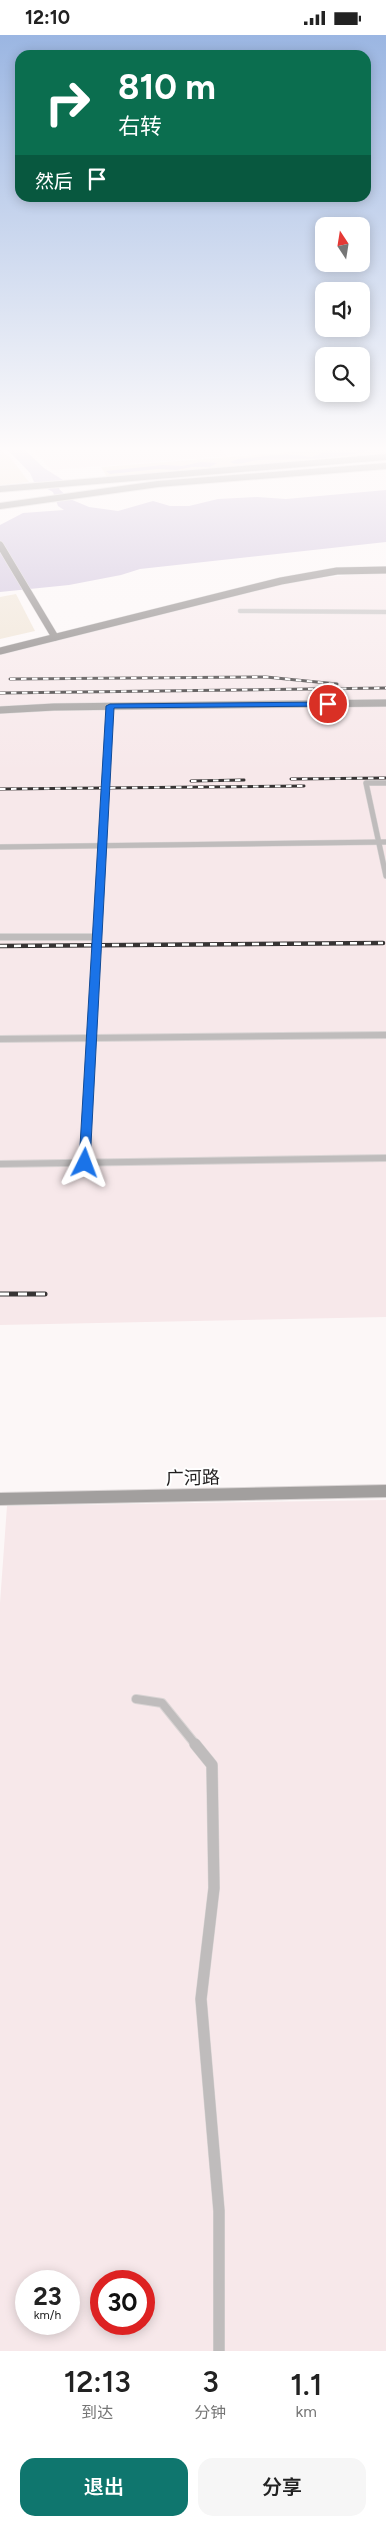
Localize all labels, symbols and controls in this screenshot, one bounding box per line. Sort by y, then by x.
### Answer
text: 12:10 [25,6,70,29]
text: 810 m [118,66,216,108]
icon: right [35,70,100,135]
text: 右转 [118,113,162,140]
icon: arrive [83,165,111,193]
text: 然后 [35,170,73,193]
north arrow [315,217,370,273]
map controls [315,217,370,402]
button: sound [315,282,370,337]
button: search [315,347,370,402]
pin [307,683,349,725]
icon: arrive [314,690,342,718]
position arrow [58,1136,110,1188]
street label: 广河路 [166,1467,220,1489]
speed limit sign: 30 [90,2270,155,2335]
text: 23 [33,2281,62,2311]
text: km/h [34,2308,61,2322]
text: 12:13 [64,2363,131,2400]
text: 3 [202,2363,219,2400]
text: 1.1 [290,2366,322,2403]
text: km [296,2402,317,2421]
text: 到达 [81,2403,113,2422]
text: 分钟 [195,2403,227,2422]
button: 退出 [20,2458,188,2516]
button: 分享 [198,2458,366,2516]

